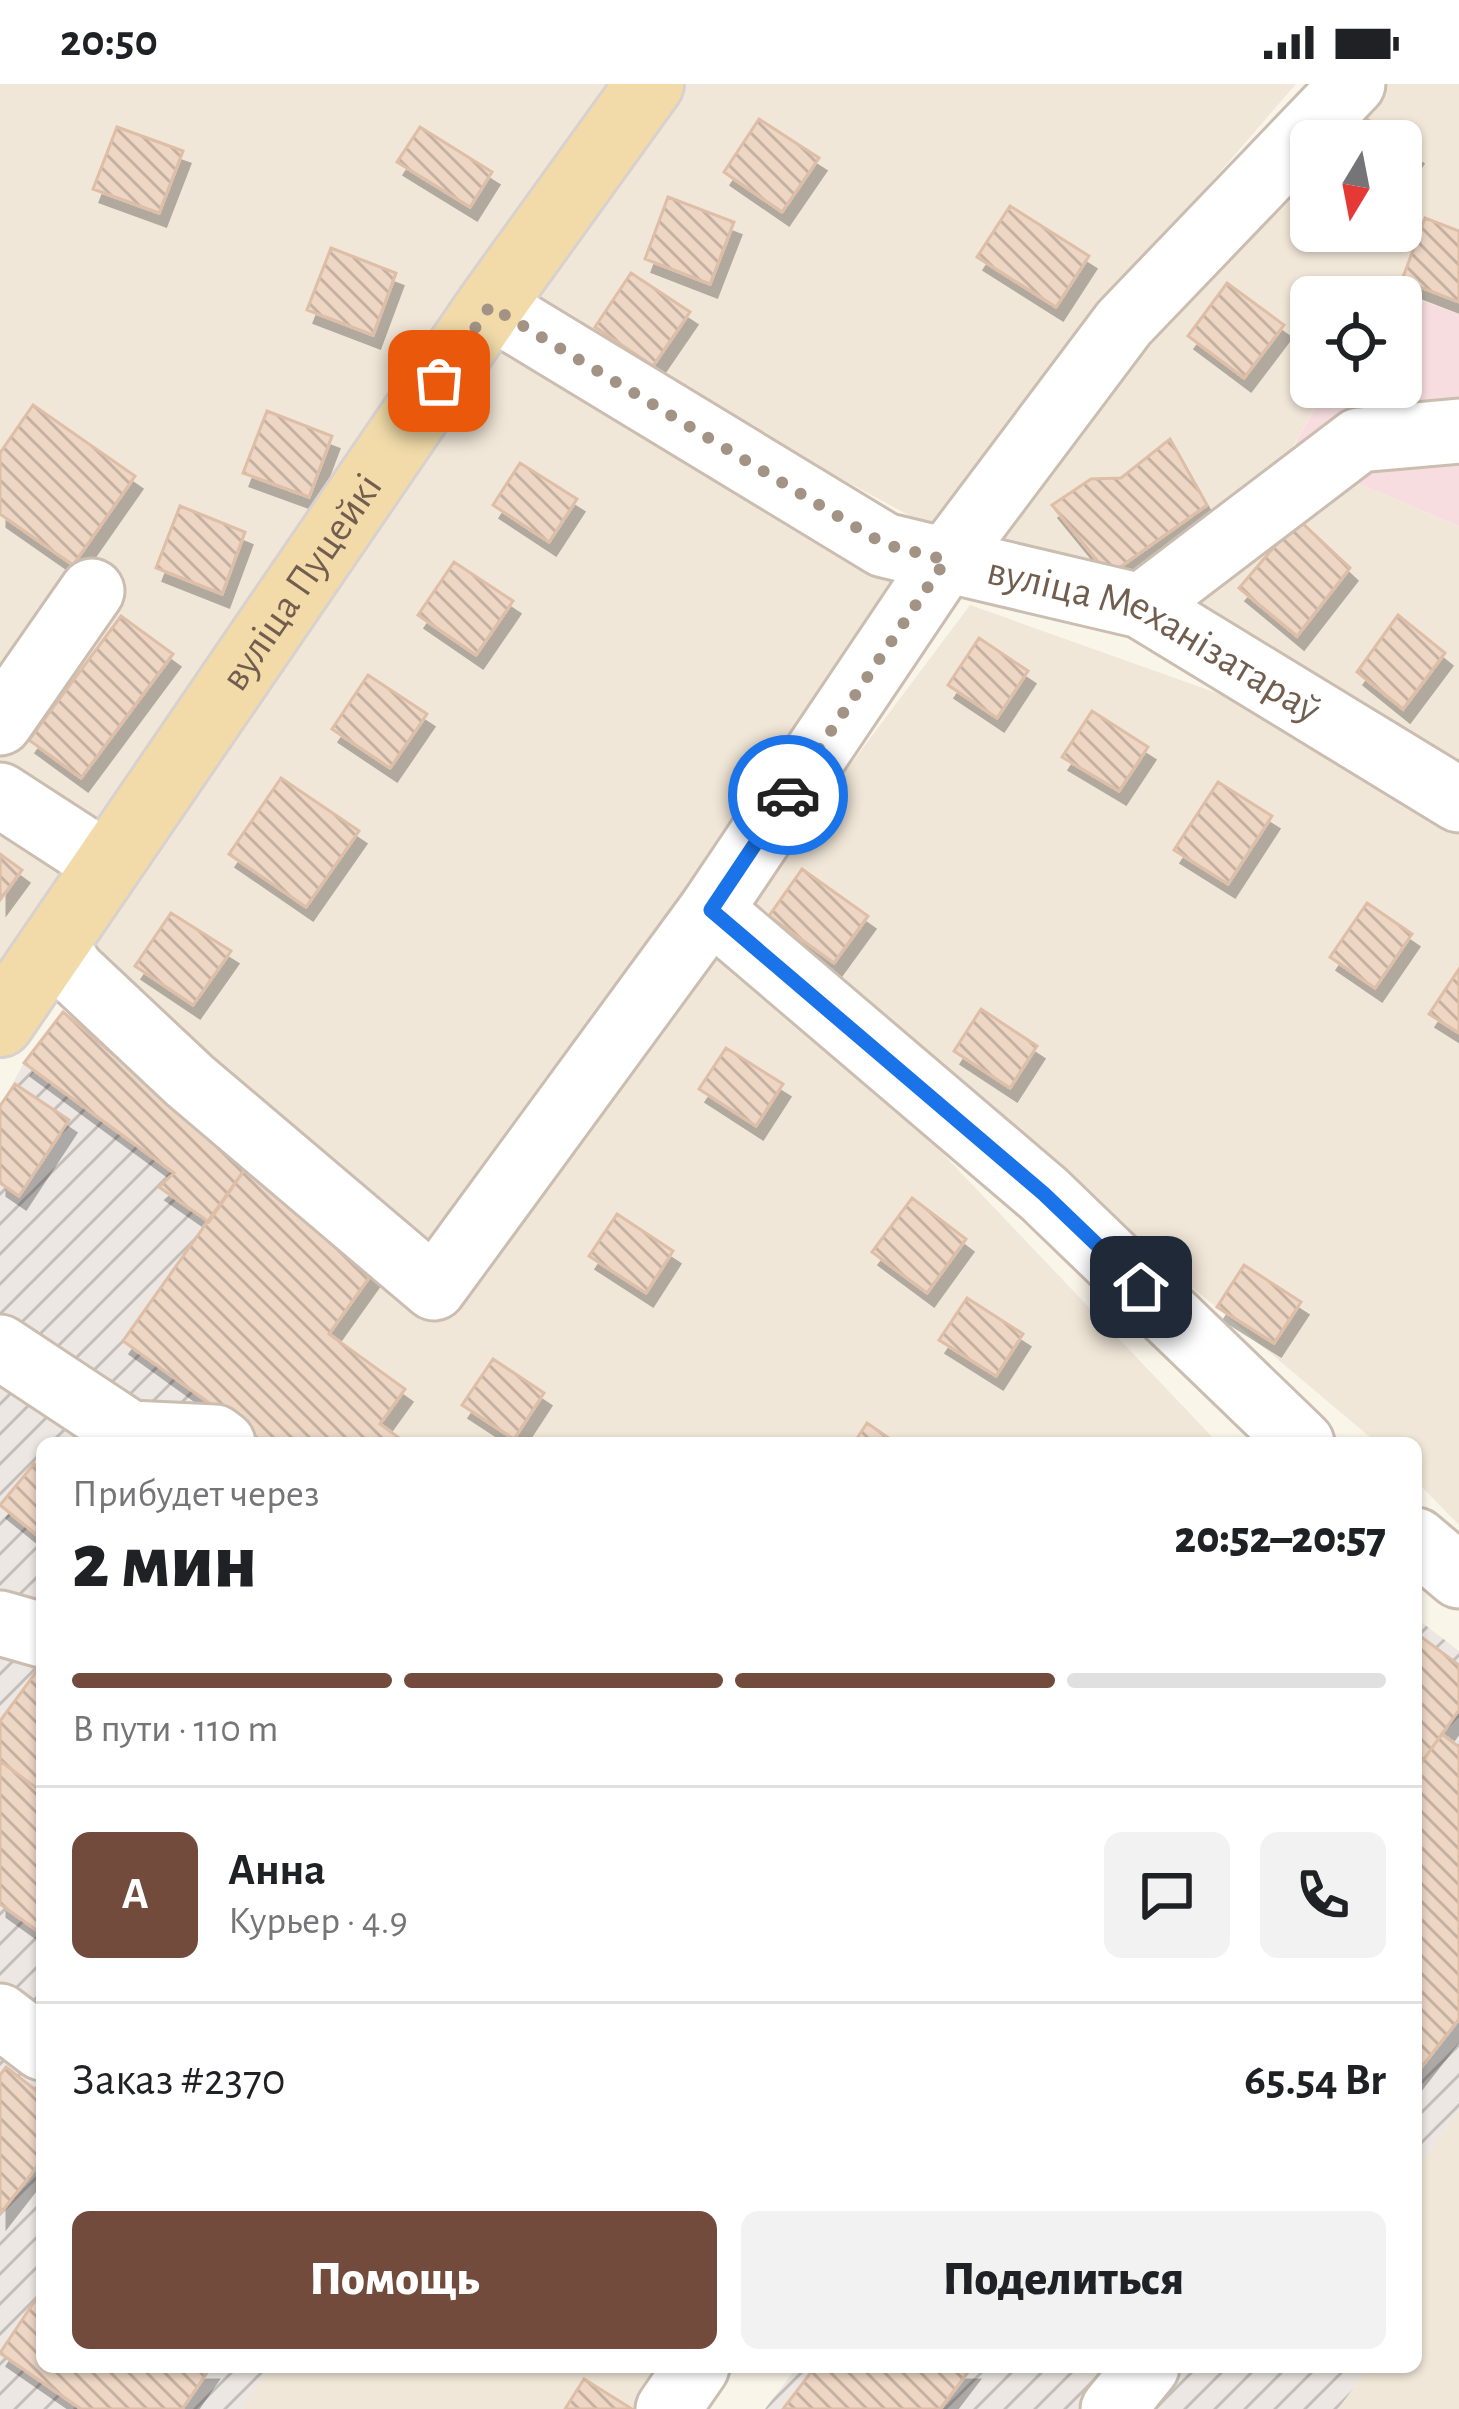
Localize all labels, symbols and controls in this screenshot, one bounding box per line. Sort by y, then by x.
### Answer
text: 20:50 [60,19,158,64]
north arrow [1290,120,1422,252]
map controls [1290,120,1422,408]
button: locate [1290,276,1422,408]
pin [388,330,490,432]
icon: bag [406,348,472,414]
street label: вуліца Пуцейкі [213,466,390,698]
street label: вуліца Механізатараў [983,549,1328,731]
courier [728,735,848,855]
icon: car [755,762,821,828]
pin [1090,1236,1192,1338]
icon: home [1108,1254,1174,1320]
text: Прибудет через [72,1475,319,1514]
text: 20:52–20:57 [1175,1516,1386,1561]
text: 2 мин [72,1524,257,1602]
text: В пути · 110 m [72,1710,279,1749]
button: chat [1104,1832,1230,1958]
button: phone [1260,1832,1386,1958]
text: Анна [228,1848,326,1893]
text: А [121,1872,149,1917]
text: Курьер · 4.9 [228,1902,408,1941]
text: Заказ #2370 [72,2058,286,2103]
text: 65.54 Br [1244,2058,1386,2103]
button: Помощь [72,2211,717,2349]
button: Поделиться [741,2211,1386,2349]

